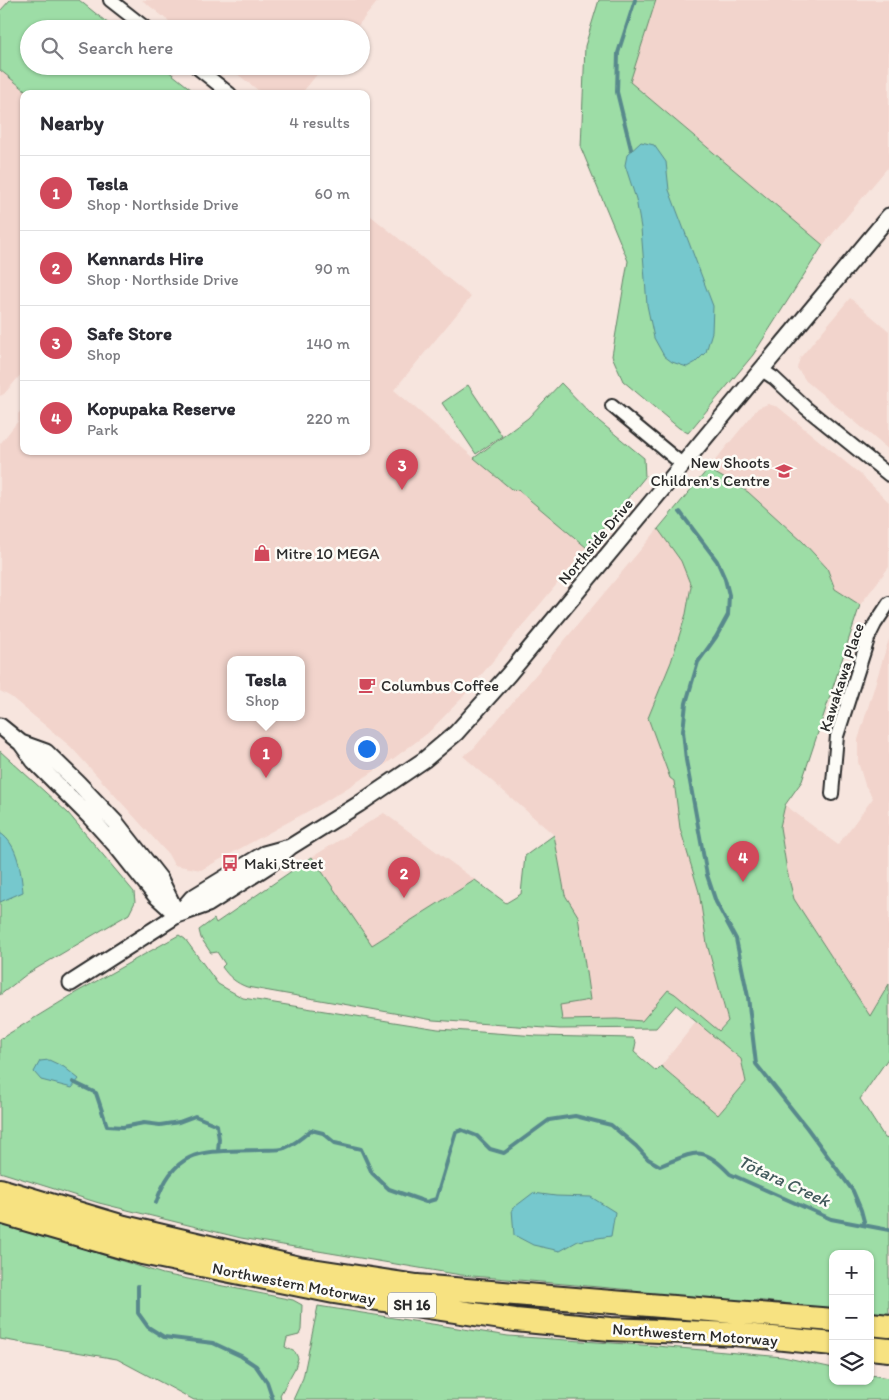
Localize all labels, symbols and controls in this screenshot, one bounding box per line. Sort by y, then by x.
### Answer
search box [20,20,370,75]
icon: search [38,34,66,62]
text: Search here [78,36,173,59]
text: Nearby [40,110,104,135]
text: 4 results [289,113,350,132]
text: Tesla [87,172,128,195]
text: 1 [52,184,60,203]
text: 60 m [315,184,350,203]
text: Shop · Northside Drive [87,195,239,214]
text: Kennards Hire [87,247,204,270]
text: 2 [52,259,60,278]
text: 90 m [315,259,350,278]
text: Shop · Northside Drive [87,270,239,289]
text: Safe Store [87,322,172,345]
text: 3 [52,334,60,353]
text: 140 m [306,334,350,353]
text: Shop [87,345,121,364]
text: Kopupaka Reserve [87,397,236,420]
text: 4 [51,409,61,428]
text: 220 m [306,409,350,428]
text: Park [87,420,118,439]
pin: 3 [386,449,418,490]
place label: New Shoots Children's Centre [650,453,770,490]
school or university icon: New Shoots Children's Centre [774,461,794,481]
street label: Northside Drive [554,494,637,588]
shop icon: Mitre 10 MEGA [252,543,272,563]
place label: Mitre 10 MEGA [276,544,380,563]
street label: Kawakawa Place [815,620,868,734]
popup [227,656,305,721]
text: Tesla [245,668,287,691]
cafe icon: Columbus Coffee [357,675,377,695]
place label: Columbus Coffee [381,676,499,695]
text: Shop [245,691,279,710]
your location [354,736,380,762]
pin: 1 [250,737,282,778]
pin: 4 [727,841,759,882]
bus stop icon: Maki Street [220,853,240,873]
place label: Maki Street [244,854,324,873]
pin: 2 [388,857,420,898]
water label: Tōtara Creek [735,1150,835,1213]
map controls [829,1250,874,1385]
button: + [829,1250,874,1295]
street label: Northwestern Motorway [211,1258,377,1309]
road number: SH 16 [388,1292,436,1318]
button: − [829,1295,874,1340]
street label: Northwestern Motorway [612,1319,779,1350]
button: layers [829,1340,874,1385]

